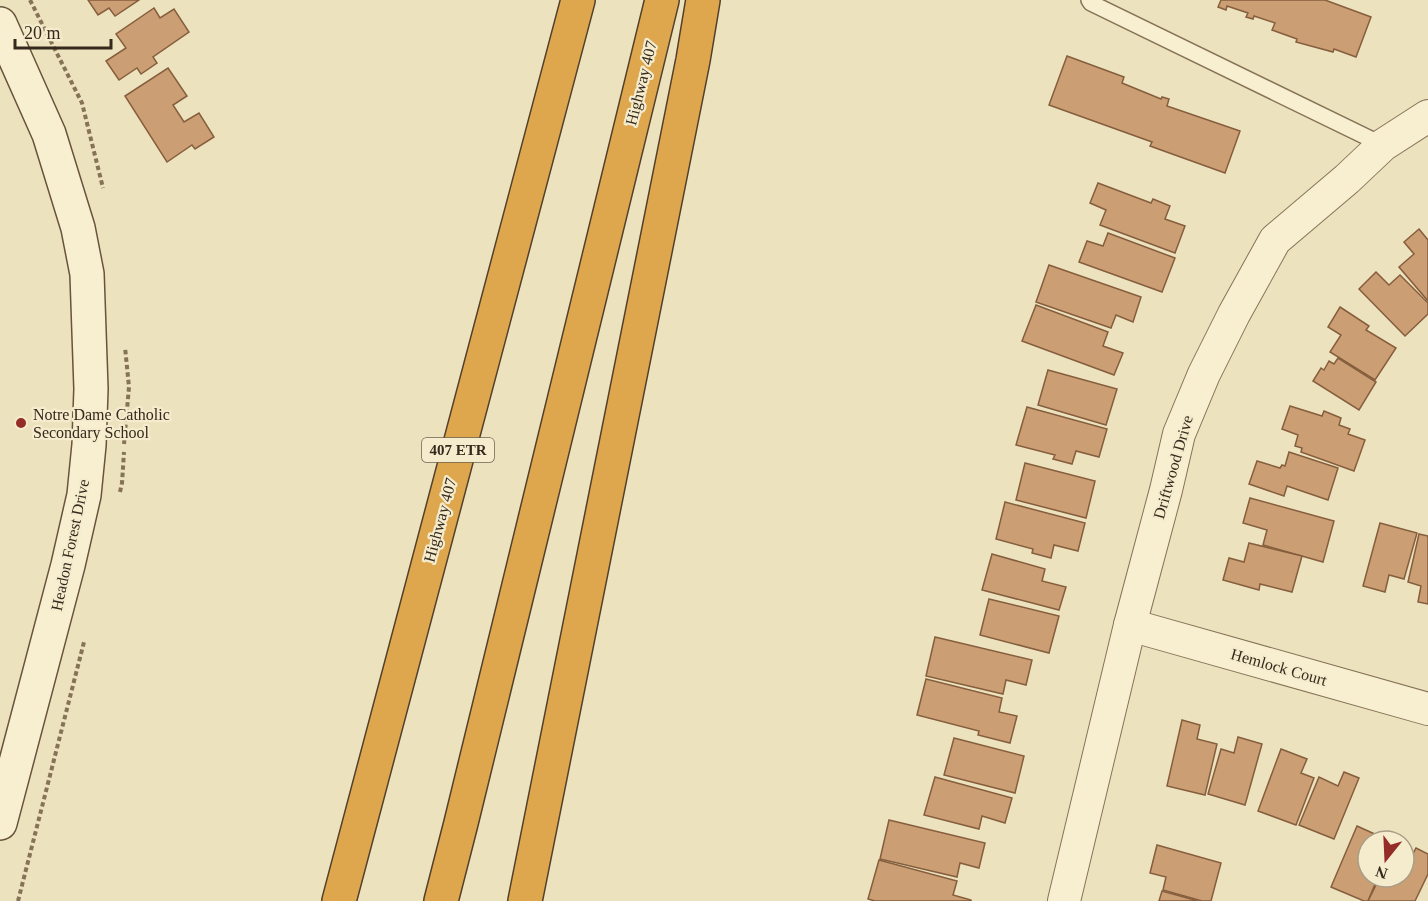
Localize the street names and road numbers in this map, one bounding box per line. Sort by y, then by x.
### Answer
street label: Highway 407 [622,39,661,127]
street label: Driftwood Drive [1150,413,1196,521]
road number: 407 ETR [422,438,494,462]
street label: Highway 407 [421,476,460,564]
street label: Headon Forest Drive [48,478,92,612]
street label: Hemlock Court [1229,645,1330,689]

